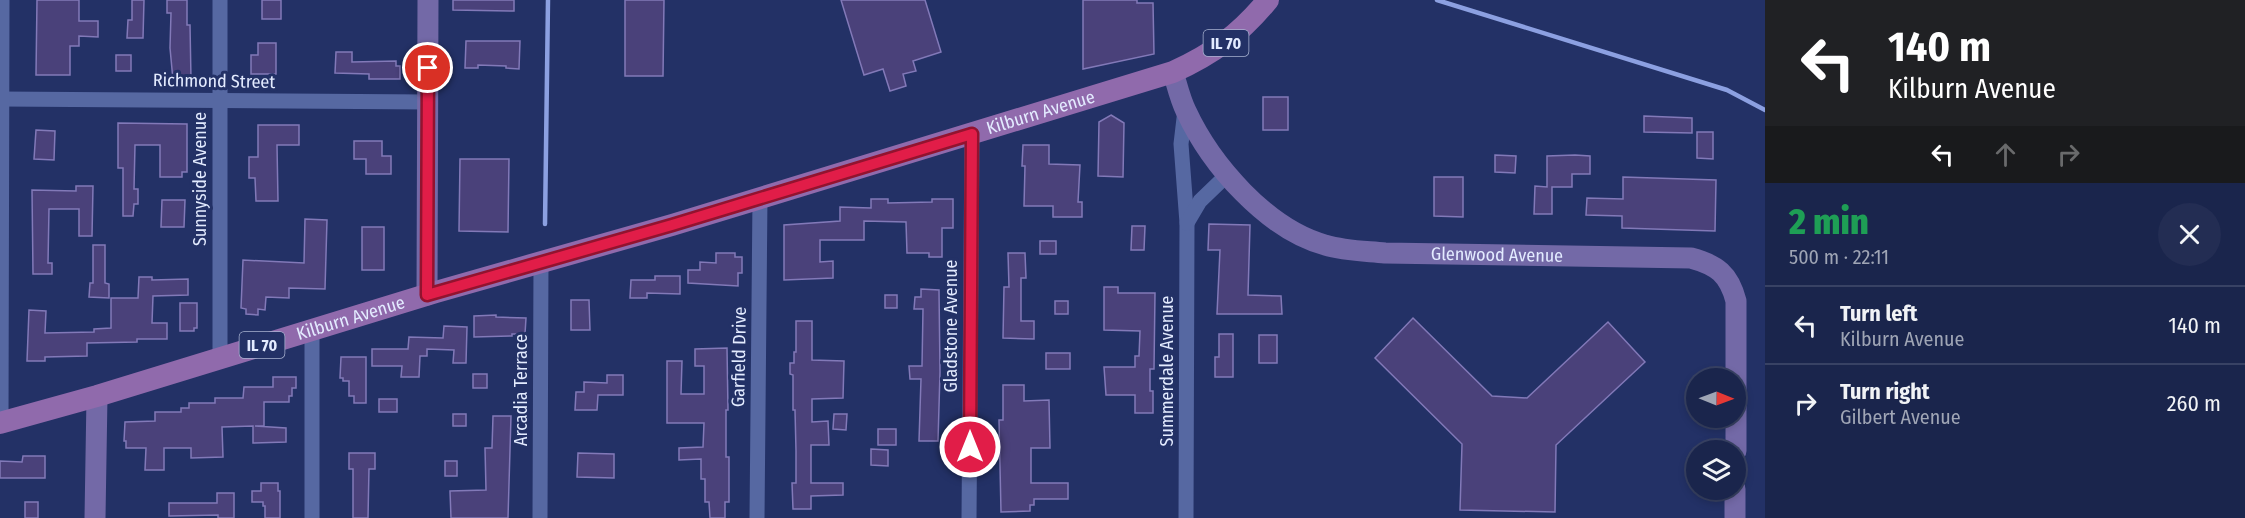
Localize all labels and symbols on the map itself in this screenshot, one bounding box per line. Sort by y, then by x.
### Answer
road number: IL 70 [1204,30,1248,56]
pin [402,42,453,93]
street label: Richmond Street [153,69,276,93]
street label: Kilburn Avenue [984,86,1097,139]
street label: Sunnyside Avenue [189,112,211,246]
street label: Glenwood Avenue [1431,243,1563,267]
street label: Gladstone Avenue [940,259,962,392]
street label: Kilburn Avenue [294,291,408,345]
street label: Summerdale Avenue [1156,295,1178,446]
street label: Garfield Drive [727,307,751,407]
road number: IL 70 [240,332,284,358]
street label: Arcadia Terrace [510,334,532,446]
north arrow [1686,368,1746,428]
position arrow [938,415,1002,479]

